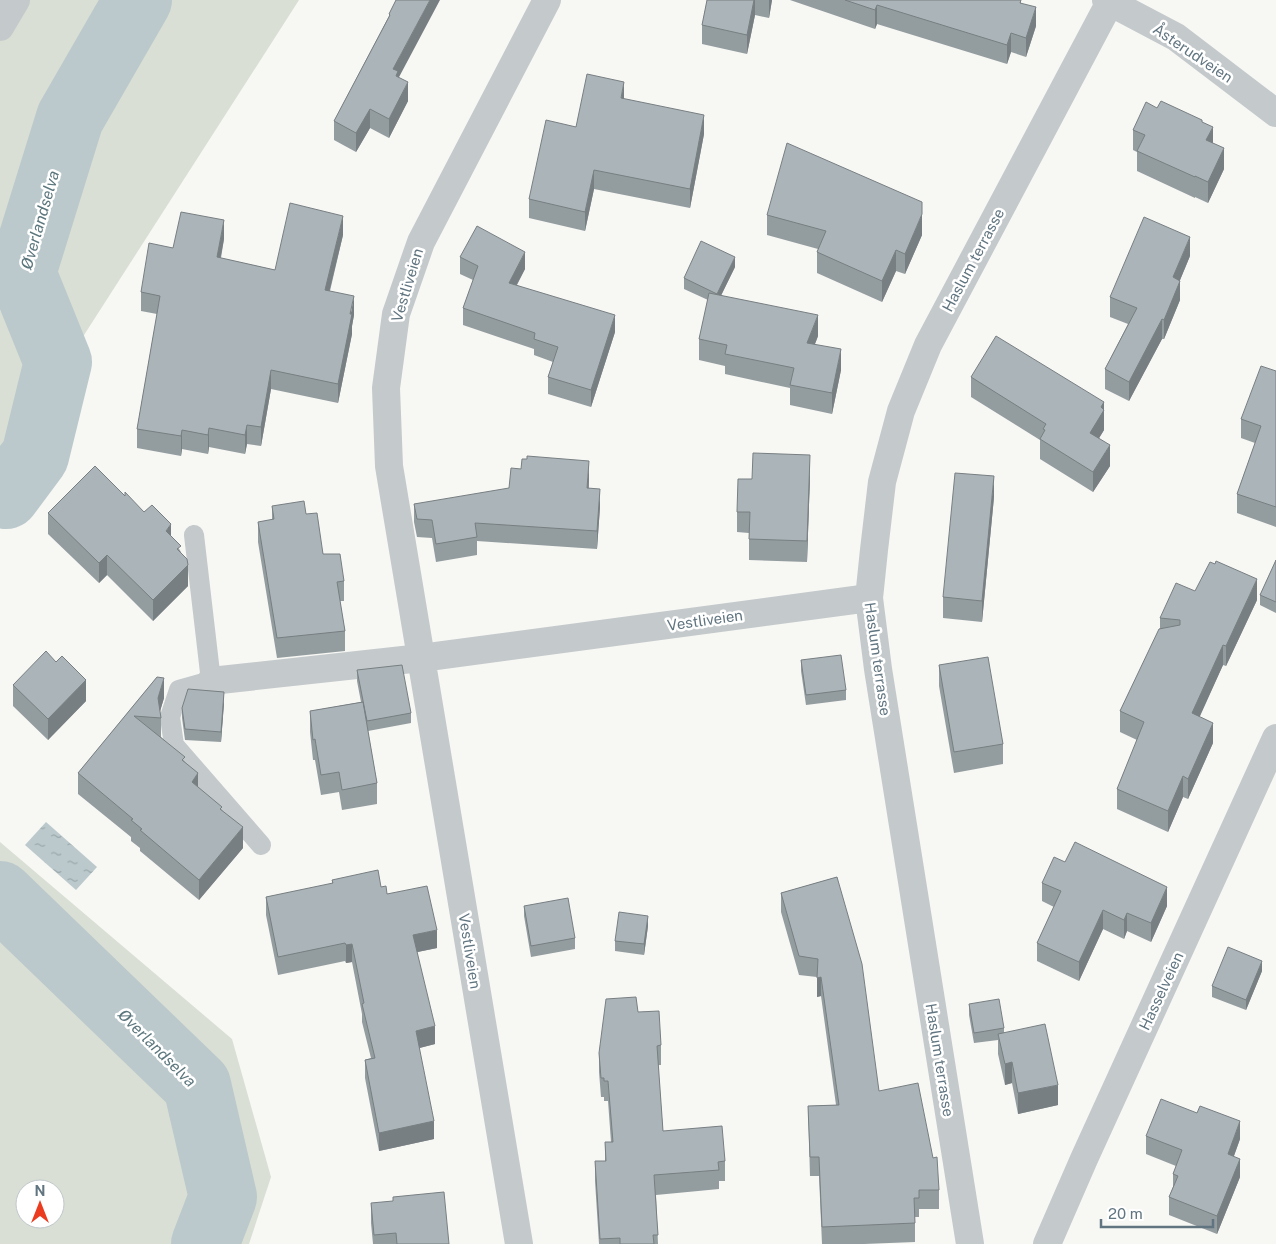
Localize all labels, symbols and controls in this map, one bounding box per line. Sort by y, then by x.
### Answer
street label: Åsterudveien [1150,19,1237,86]
water label: Øverlandselva [17,168,63,273]
street label: Haslum terrasse [939,205,1007,315]
street label: Vestliveien [388,246,426,324]
street label: Haslum terrasse [862,601,894,717]
street label: Vestliveien [666,606,744,634]
street label: Vestliveien [456,912,484,990]
street label: Hasselveien [1135,949,1187,1033]
street label: Haslum terrasse [923,1002,957,1118]
water label: Øverlandselva [113,1004,200,1091]
north arrow [15,1179,65,1229]
text: N [35,1183,45,1199]
scale bar [1101,1196,1214,1228]
text: 20 m [1108,1205,1143,1222]

